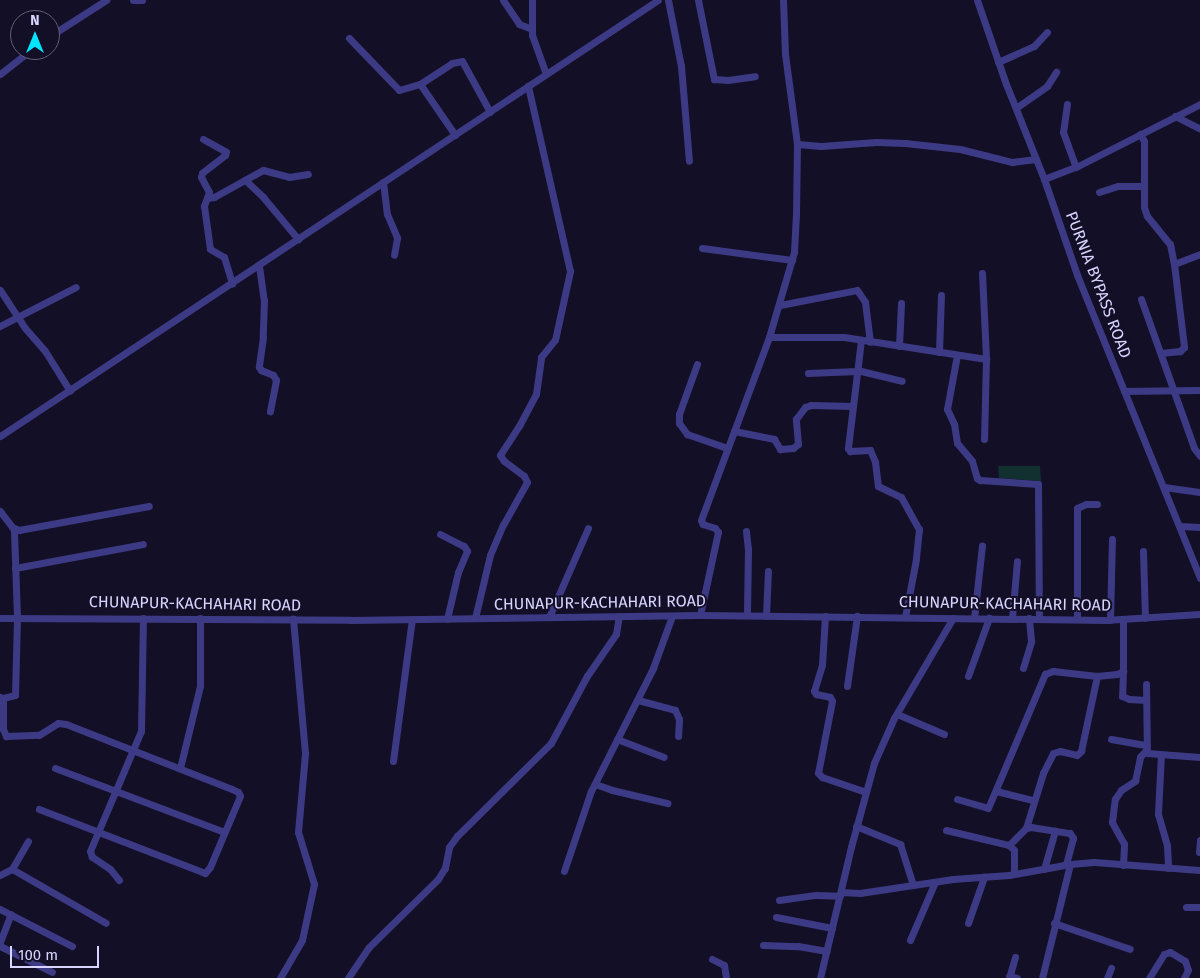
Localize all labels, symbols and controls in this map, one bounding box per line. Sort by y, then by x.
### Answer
north arrow [10,10,60,60]
text: N [30,12,40,29]
street label: PURNIA BYPASS ROAD [1061,209,1135,361]
street label: CHUNAPUR-KACHAHARI ROAD [494,592,706,614]
street label: CHUNAPUR-KACHAHARI ROAD [89,593,301,615]
street label: CHUNAPUR-KACHAHARI ROAD [899,593,1111,615]
scale bar [12,936,101,968]
text: 100 m [18,946,58,964]

